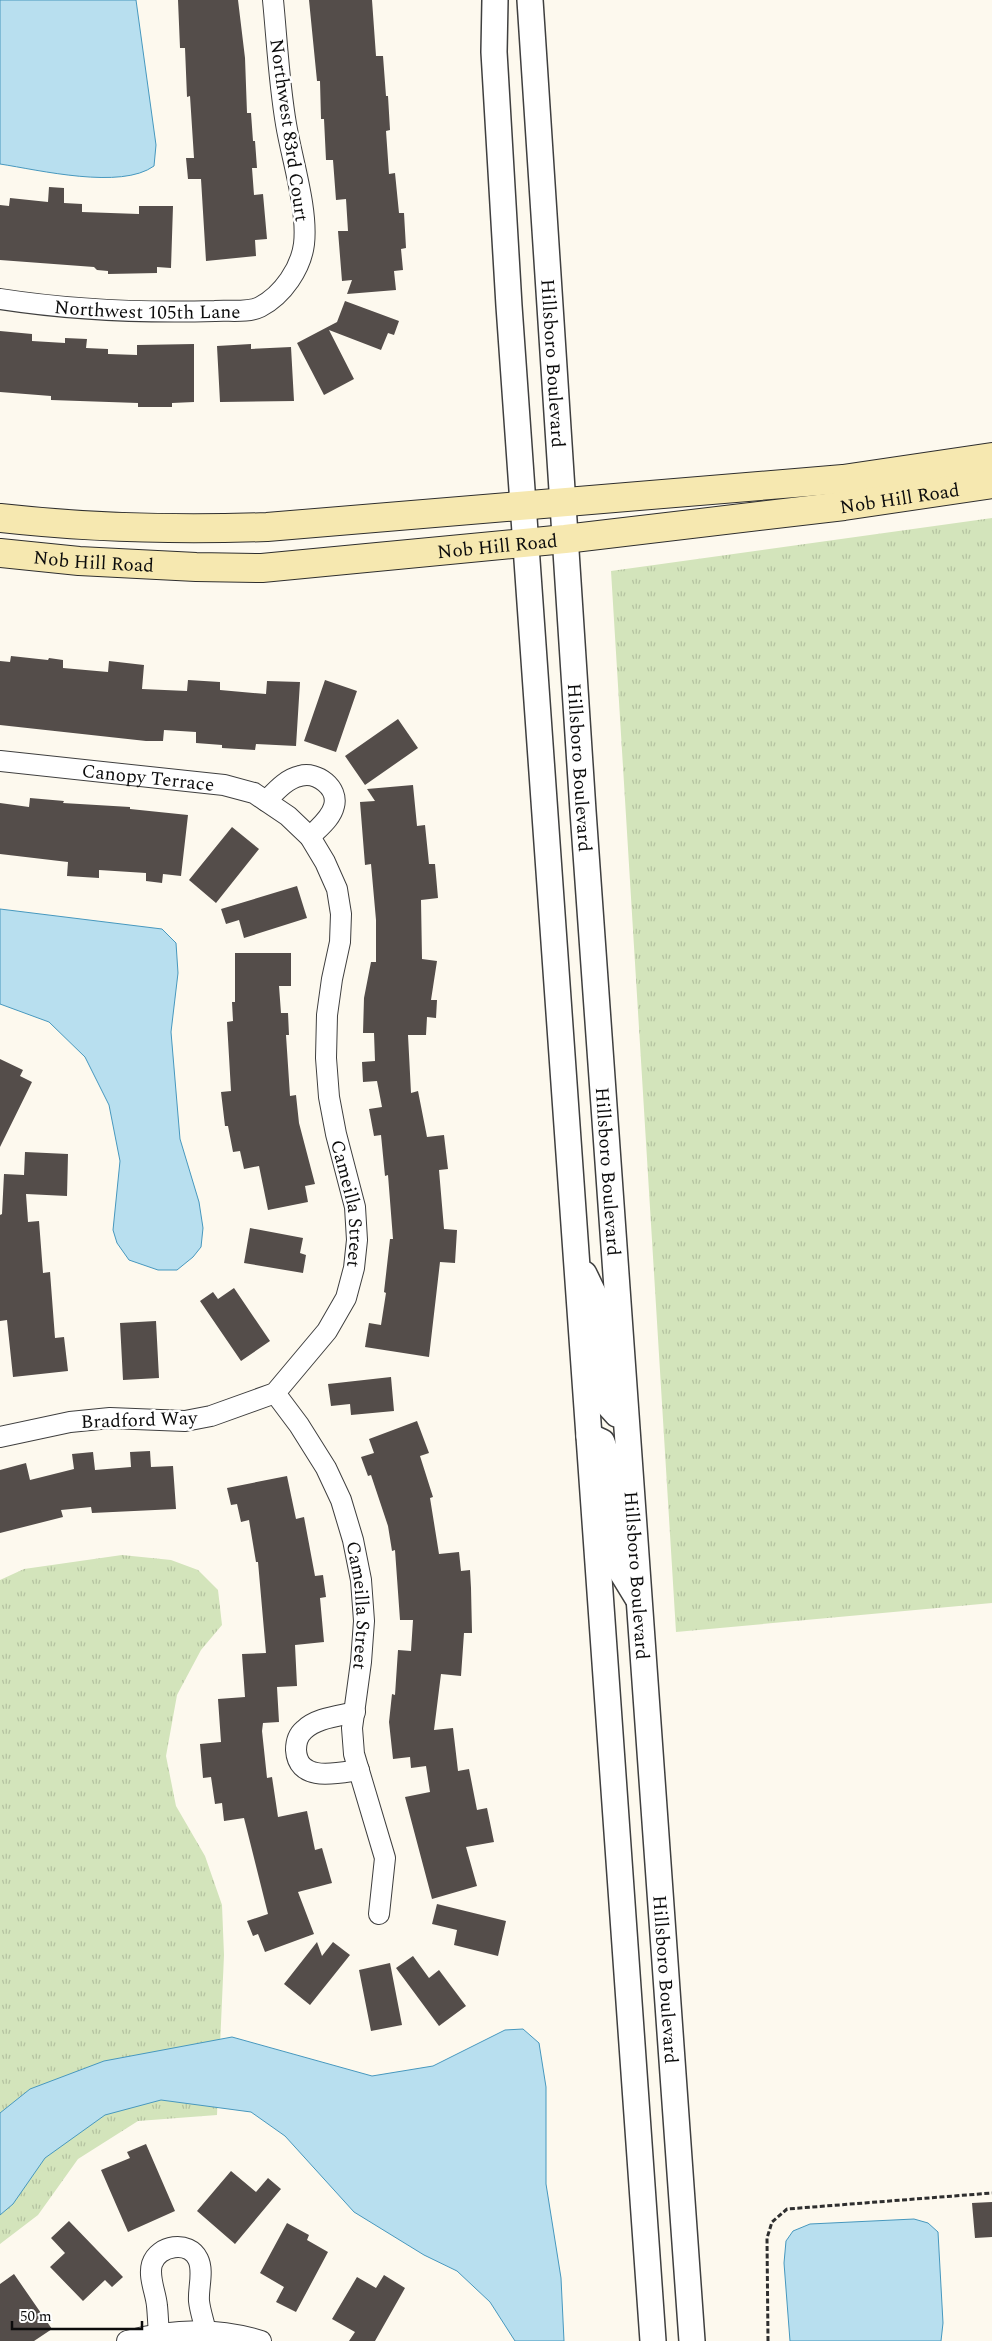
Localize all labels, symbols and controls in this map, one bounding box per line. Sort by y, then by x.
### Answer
street label: Northwest 83rd Court [261,37,316,224]
street label: Hillsboro Boulevard [532,278,572,449]
street label: Northwest 105th Lane [53,293,241,328]
street label: Nob Hill Road [838,476,962,522]
street label: Nob Hill Road [436,527,559,567]
street label: Nob Hill Road [32,543,155,581]
street label: Hillsboro Boulevard [559,682,599,853]
street label: Canopy Terrace [80,757,216,800]
street label: Hillsboro Boulevard [587,1086,628,1257]
street label: Cameilla Street [322,1137,370,1269]
street label: Bradford Way [80,1404,199,1437]
street label: Hillsboro Boulevard [615,1490,656,1661]
street label: Cameilla Street [338,1539,377,1672]
street label: Hillsboro Boulevard [644,1894,685,2065]
scale bar [12,2298,142,2330]
text: 50 m [20,2305,52,2328]

